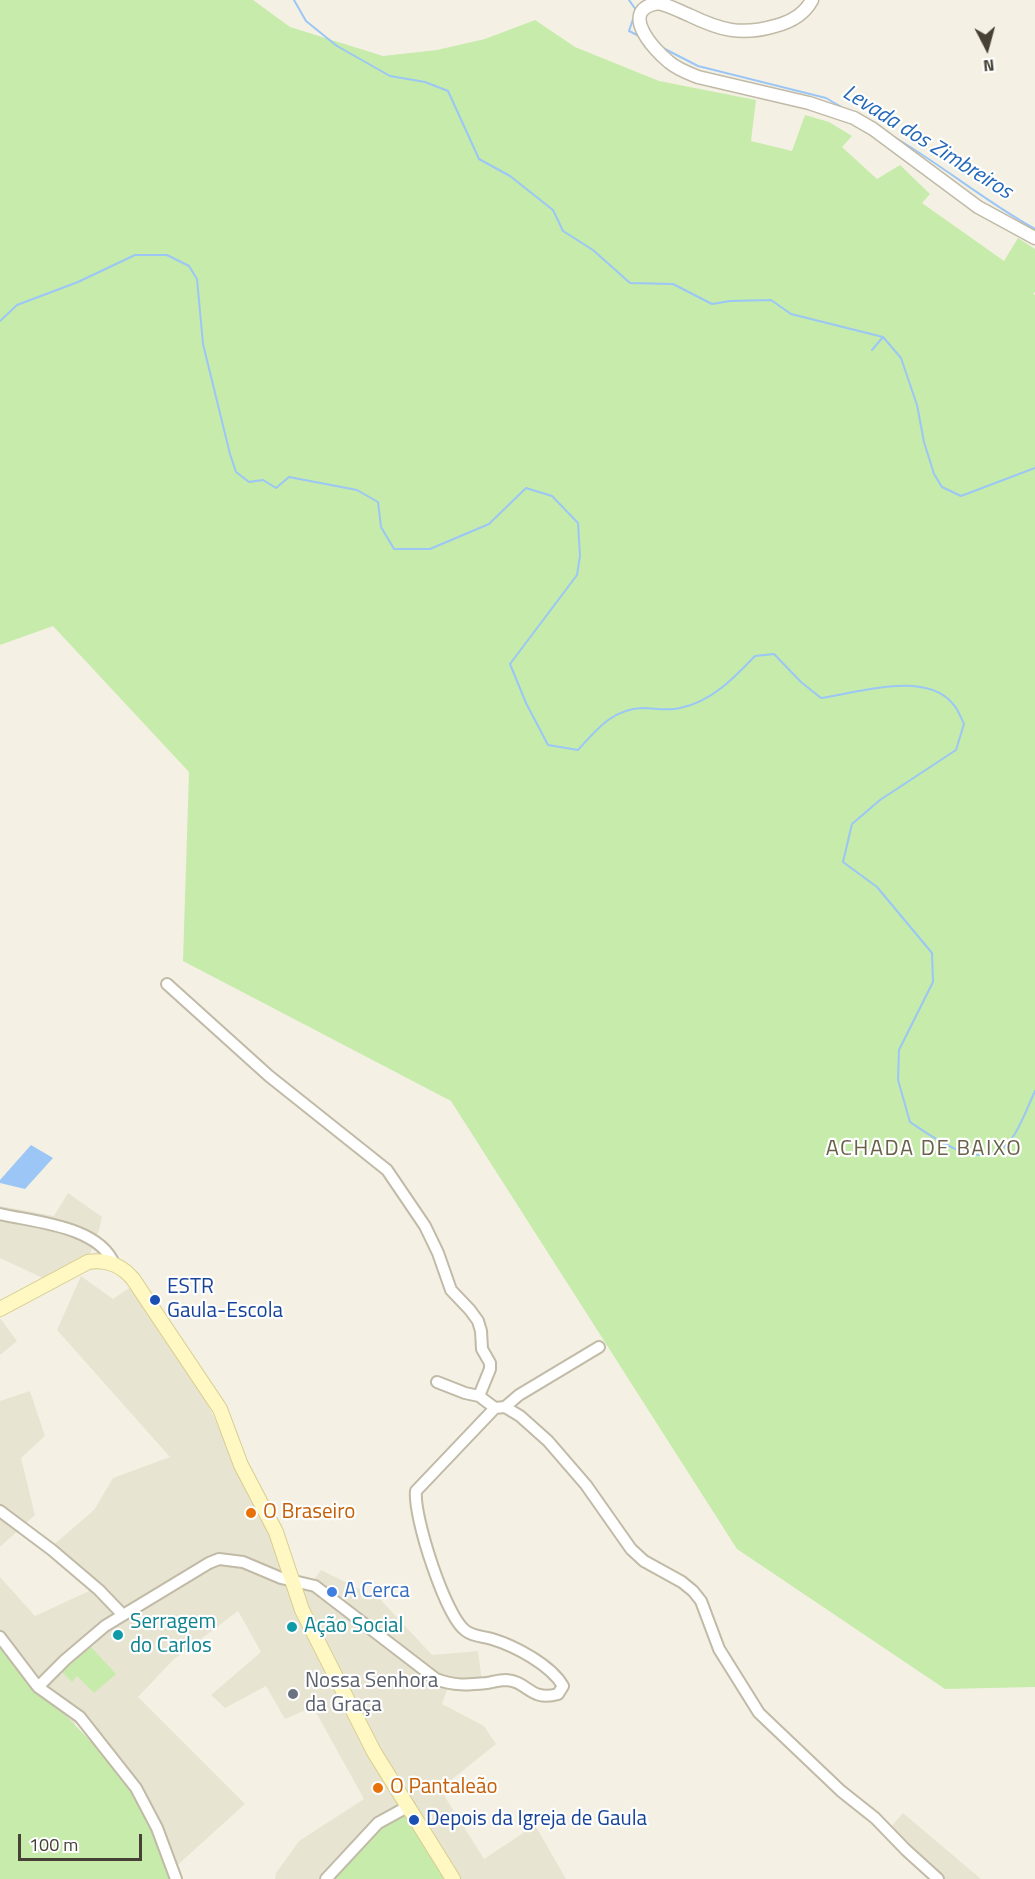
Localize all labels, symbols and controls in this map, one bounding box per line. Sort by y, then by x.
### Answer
north arrow [957,18,1017,78]
text: N [982,53,996,78]
water label: Levada dos Zimbreiros [837,80,1017,206]
district label: ACHADA DE BAIXO [826,1137,1022,1163]
place label: ESTR Gaula-Escola [167,1275,283,1325]
marker: ESTR Gaula-Escola [148,1293,162,1307]
place label: O Braseiro [263,1500,355,1526]
marker: O Braseiro [244,1506,258,1520]
place label: A Cerca [344,1579,410,1605]
marker: A Cerca [325,1585,339,1599]
place label: Serragem do Carlos [130,1610,216,1660]
place label: Ação Social [304,1614,403,1640]
marker: Ação Social [285,1620,299,1634]
marker: Serragem do Carlos [111,1628,125,1642]
place label: Nossa Senhora da Graça [305,1669,438,1719]
marker: Nossa Senhora da Graça [286,1687,300,1701]
place label: O Pantaleão [390,1775,498,1801]
marker: O Pantaleão [371,1781,385,1795]
place label: Depois da Igreja de Gaula [426,1807,647,1833]
marker: Depois da Igreja de Gaula [407,1813,421,1827]
scale bar [21,1822,146,1860]
text: 100 m [29,1831,78,1858]

